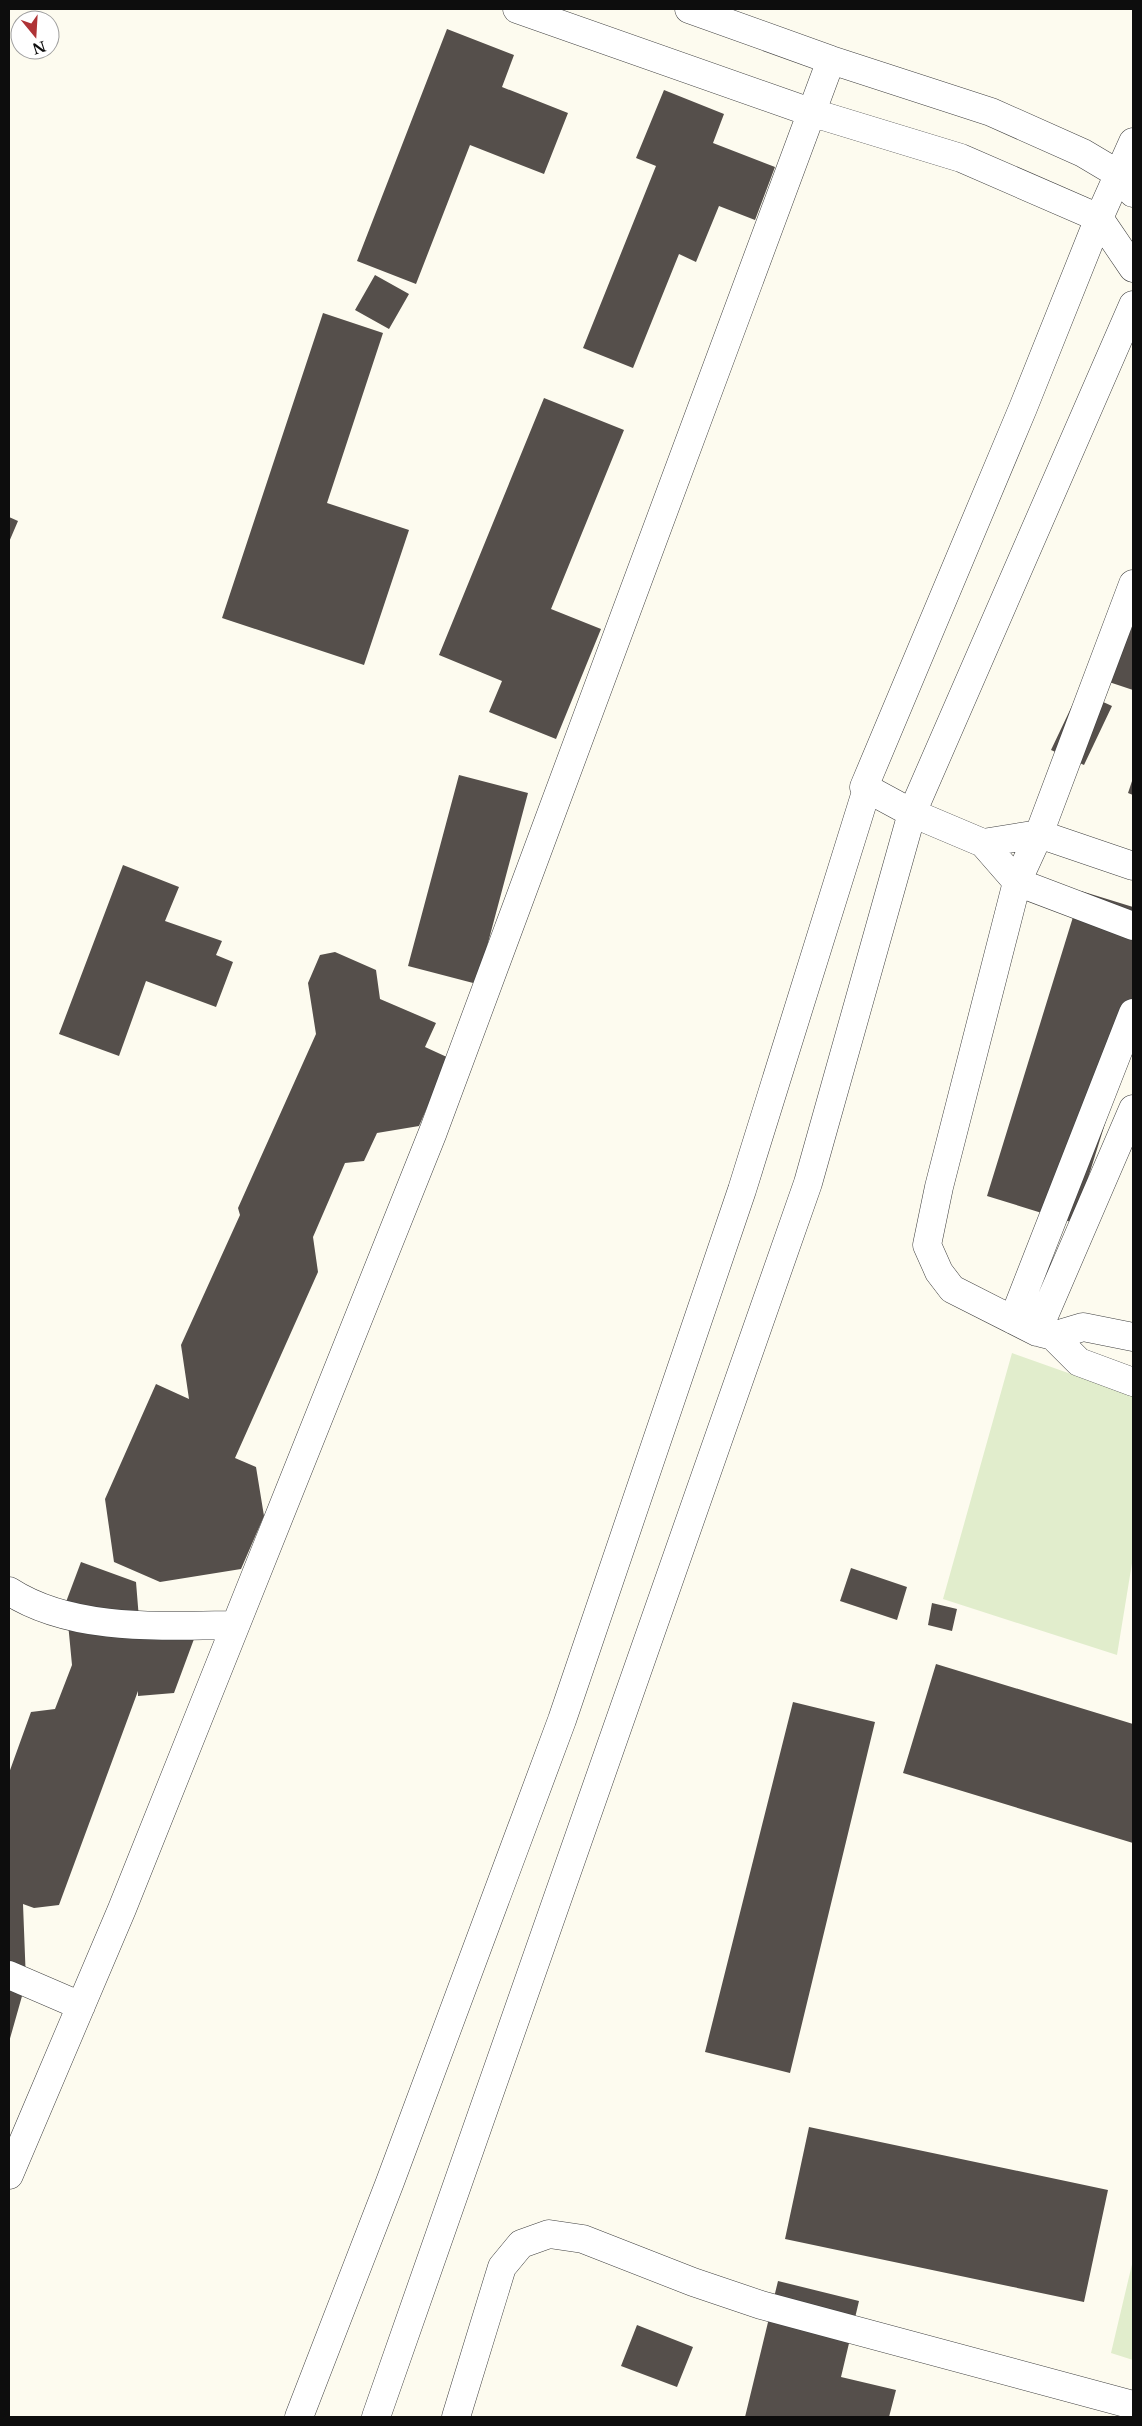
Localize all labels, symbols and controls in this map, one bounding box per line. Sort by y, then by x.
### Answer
north arrow [10,10,60,60]
text: N [30,37,48,58]

